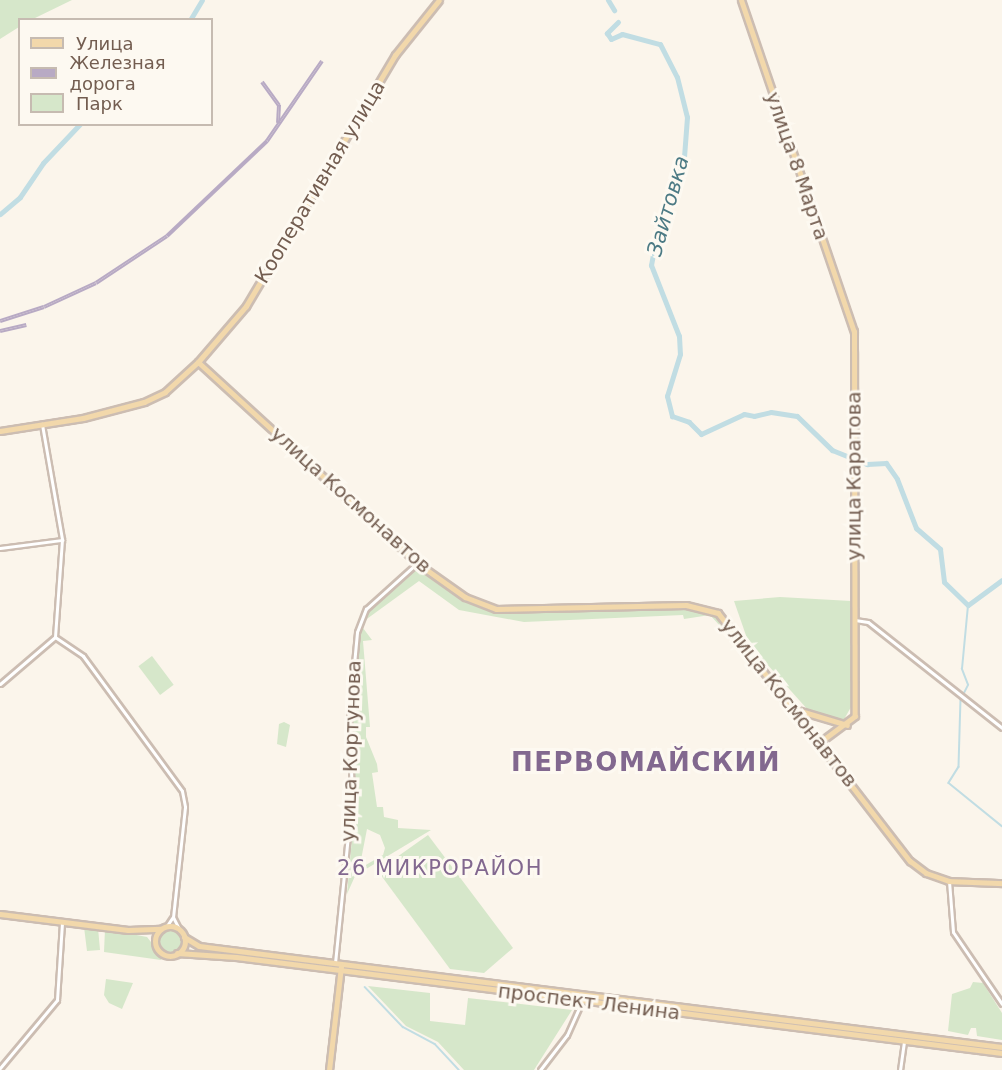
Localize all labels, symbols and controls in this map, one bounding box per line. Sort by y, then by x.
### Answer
legend [18,18,213,126]
text: Улица [76,33,133,54]
text: Железная дорога [69,52,166,94]
street label: Кооперативная улица [250,76,390,288]
street label: улица 8 Марта [760,89,834,243]
text: Парк [76,93,123,114]
water label: Зайтовка [642,153,694,259]
street label: улица Каратова [842,391,866,561]
street label: улица Космонавтов [266,422,436,578]
street label: улица Космонавтов [716,614,862,792]
street label: улица Кортунова [336,660,366,842]
district label: ПЕРВОМАЙСКИЙ [511,747,781,779]
district label: 26 МИКРОРАЙОН [337,855,543,881]
street label: проспект Ленина [497,979,681,1025]

